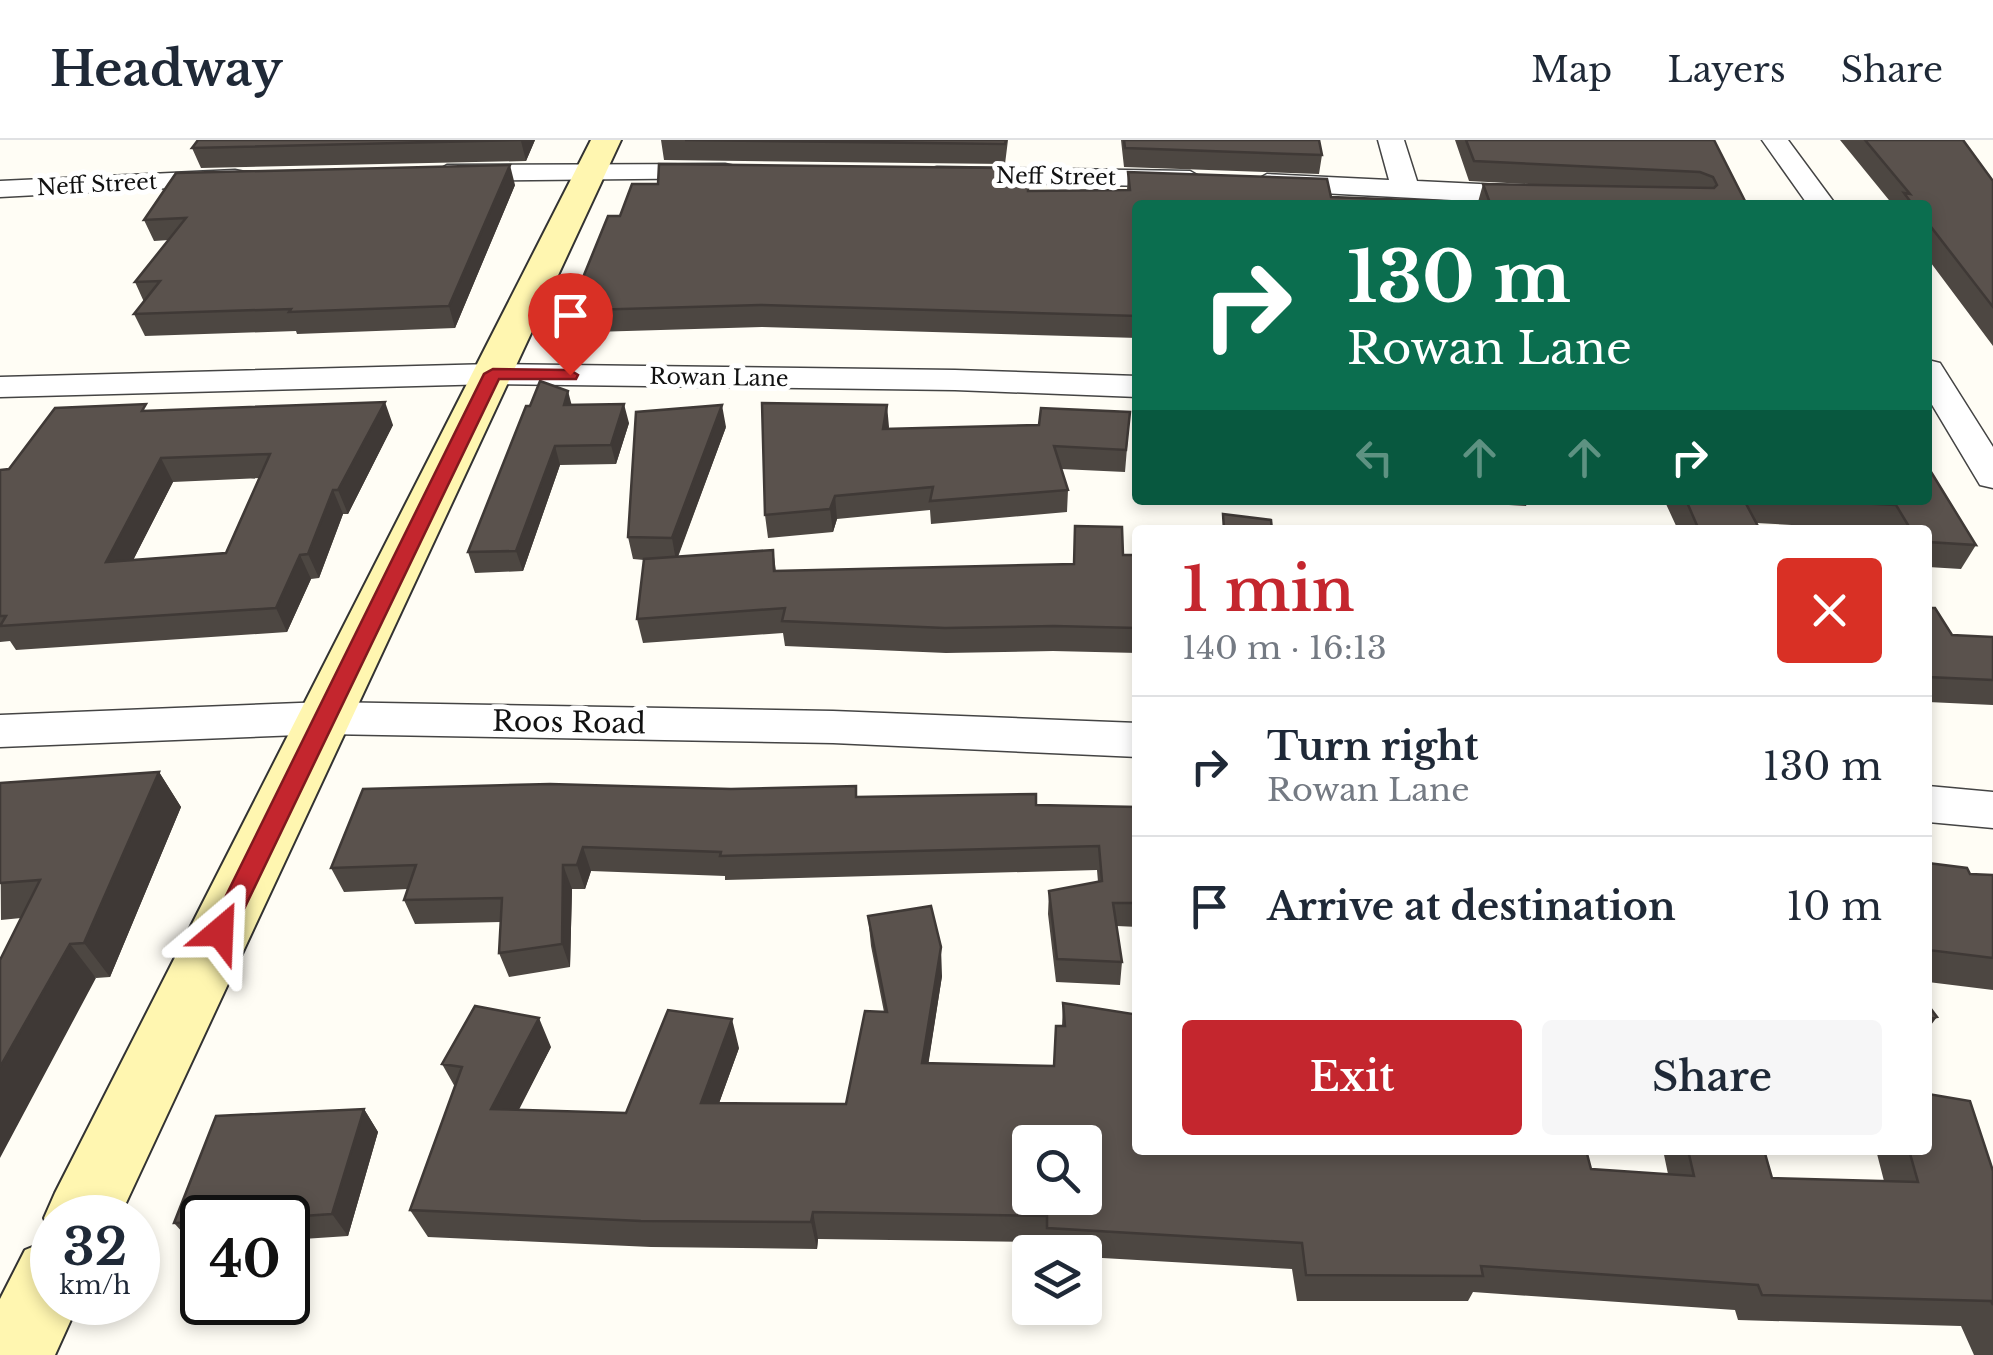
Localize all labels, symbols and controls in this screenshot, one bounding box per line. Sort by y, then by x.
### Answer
text: Headway [50,39,282,99]
text: Map [1531,48,1612,91]
text: Layers [1667,48,1786,91]
text: Share [1841,48,1943,91]
street label: Neff Street [996,162,1117,191]
street label: Neff Street [36,168,159,201]
text: 130 m [1347,234,1571,321]
icon: right [1182,240,1312,370]
pin [528,273,613,376]
icon: arrive [543,288,598,343]
text: Rowan Lane [1347,320,1632,376]
street label: Rowan Lane [649,363,789,392]
icon: left [1347,430,1402,485]
icon: ahead [1452,430,1507,485]
icon: ahead [1557,430,1612,485]
icon: right [1662,430,1717,485]
text: 1 min [1182,553,1355,627]
button: close [1777,558,1882,663]
text: 140 m · 16:13 [1182,628,1387,668]
street label: Roos Road [492,704,646,741]
text: Turn right [1267,723,1478,770]
icon: right [1182,739,1237,794]
text: 130 m [1763,743,1882,790]
text: Rowan Lane [1267,770,1469,810]
icon: arrive [1182,879,1237,934]
position arrow [168,880,272,984]
text: Arrive at destination [1267,883,1676,930]
text: 10 m [1786,883,1882,930]
button: Exit [1182,1020,1522,1135]
button: Share [1542,1020,1882,1135]
map controls [1012,1125,1102,1325]
button: search [1012,1125,1102,1215]
speed limit sign: 40 [180,1195,310,1325]
text: 32 [63,1216,127,1279]
button: layers [1012,1235,1102,1325]
text: km/h [60,1270,130,1301]

